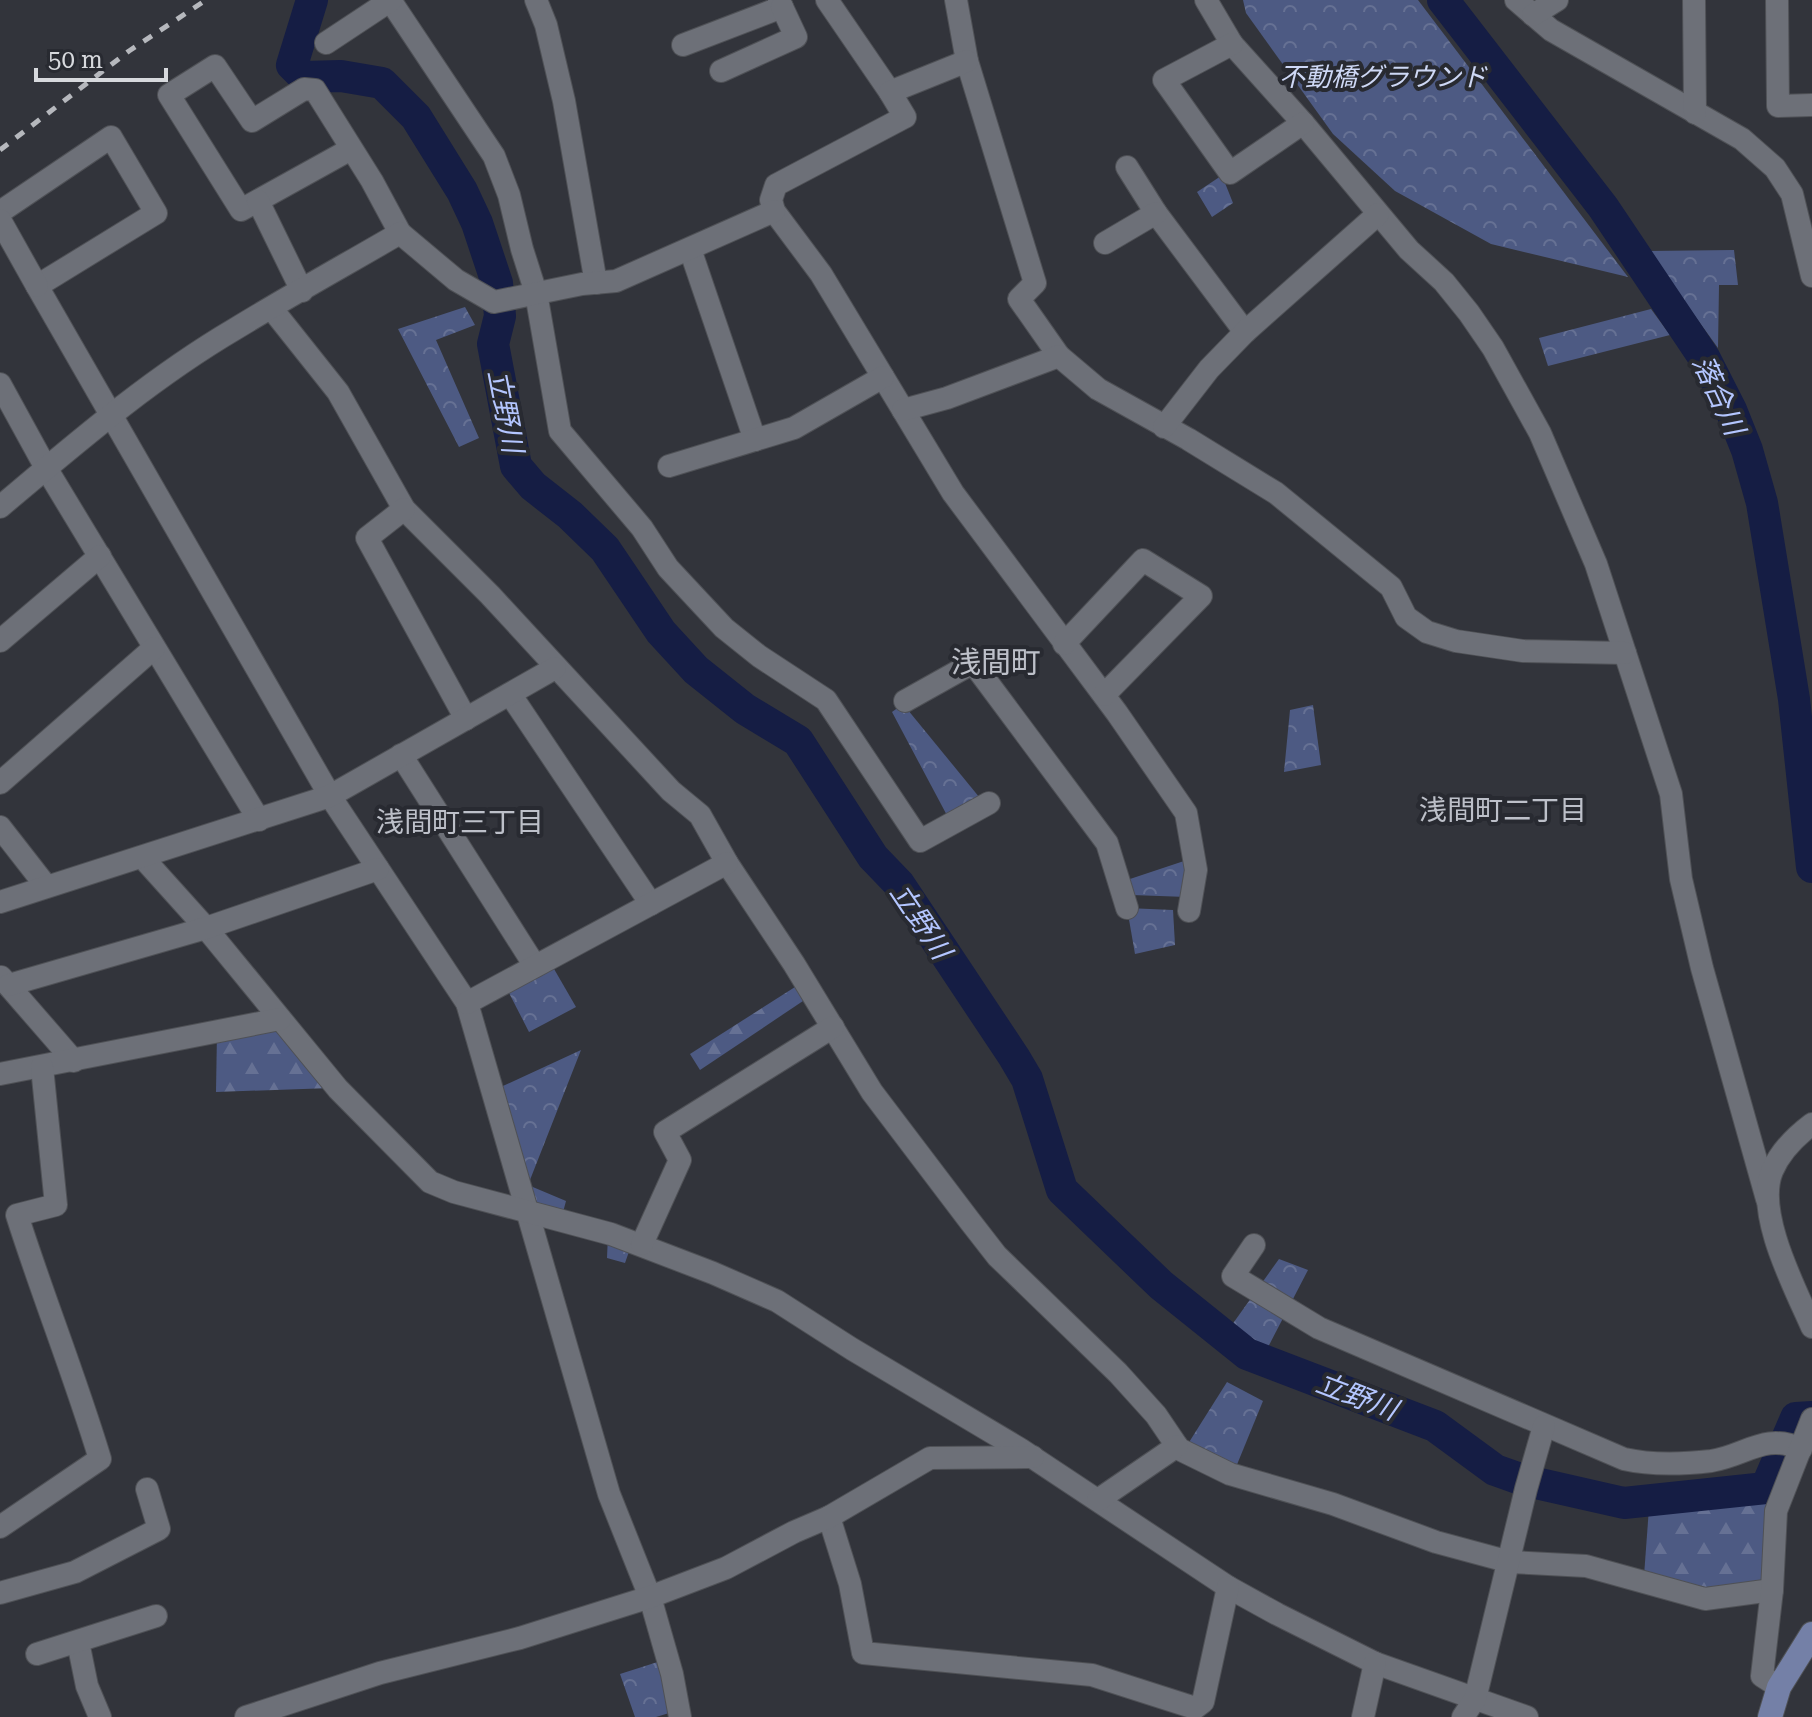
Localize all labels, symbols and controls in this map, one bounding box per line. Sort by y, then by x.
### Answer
scale bar [36,32,166,82]
text: 50 m [48,46,103,74]
park label: 不動橋グラウンド [1279,62,1488,92]
water label: 落合川 [1686,350,1753,443]
water label: 立野川 [481,367,530,458]
district label: 浅間町 [951,645,1041,680]
district label: 浅間町二丁目 [1419,794,1587,827]
district label: 浅間町三丁目 [376,806,544,839]
water label: 立野川 [883,877,959,968]
water label: 立野川 [1312,1366,1405,1428]

